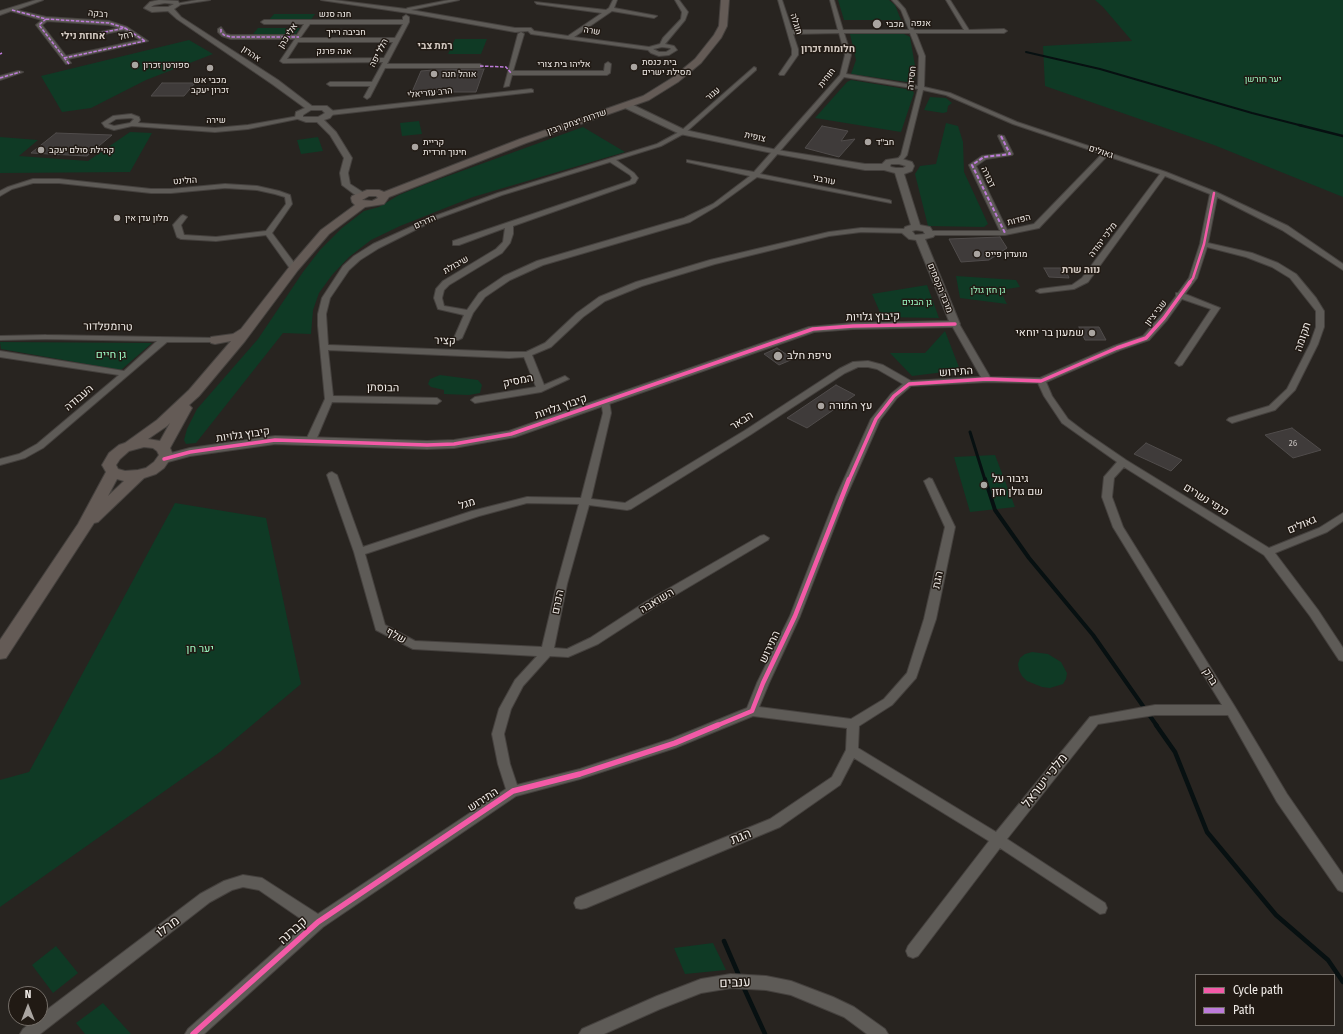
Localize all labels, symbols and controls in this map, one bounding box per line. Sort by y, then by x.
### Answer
street label: רבקה [87,8,109,20]
street label: חנה סנש [319,9,351,19]
street label: חוגלה [788,12,804,36]
marker: מכבי [871,18,883,30]
street label: אנפה [911,18,931,28]
place label: מכבי [886,19,904,29]
street label: אלי כהן [276,21,300,51]
street label: שרה [583,24,601,38]
street label: חביבה רייך [326,27,366,37]
street label: רחל [118,29,134,43]
district label: אחוזת נילי [61,30,105,42]
street label: הלל יפה [367,37,391,69]
district label: רמת צבי [418,40,452,52]
district label: חלומות זכרון [801,43,855,55]
street label: אהרון [239,44,263,64]
street label: אנה פרנק [316,46,352,56]
place label: בית כנסת מסילת ישרים [642,57,691,78]
street label: אליהו בית צורי [537,59,591,69]
marker: ספורטן זכרון [130,60,140,70]
place label: ספורטן זכרון [143,60,189,70]
marker: בית כנסת מסילת ישרים [629,62,639,72]
marker: מכבי אש זכרון יעקב [205,63,215,73]
street label: חוחית [816,66,838,90]
street label: חסידה [905,66,919,90]
marker: אוהל חנה [429,69,439,79]
place label: אוהל חנה [442,69,476,79]
park label: יער חורשן [1245,74,1281,84]
place label: מכבי אש זכרון יעקב [191,75,229,96]
street label: הרב עזריאלי [407,85,453,101]
street label: עגור [704,85,722,103]
street label: שדרות יצחק רבין [546,107,608,137]
street label: שירה [206,115,226,125]
street label: צופית [743,129,767,145]
place label: קריית חינוך חרדית [423,137,467,158]
marker: חב"ד [863,137,873,147]
place label: חב"ד [876,137,894,147]
marker: קריית חינוך חרדית [410,142,420,152]
street label: גאולים [1087,143,1115,161]
marker: קהילת סולם יעקב [36,145,46,155]
place label: קהילת סולם יעקב [49,145,114,155]
street label: דבורה [979,165,997,189]
street label: עורבני [812,173,836,187]
street label: הולינט [173,175,197,187]
street label: הדרים [412,212,438,232]
street label: הפדות [1006,212,1032,228]
marker: מלון עדן אין [112,213,122,223]
place label: מלון עדן אין [125,213,168,223]
street label: מלכי יהודה [1086,221,1120,259]
marker: מועדון פייס [972,249,982,259]
place label: מועדון פייס [985,249,1027,259]
street label: שיבולת [441,253,471,277]
street label: מרבד הקסמים [925,262,955,314]
district label: נווה שרת [1062,264,1100,276]
park label: גן חזן גולן [971,285,1005,295]
park label: גן הבנים [902,297,932,307]
street label: שבי ציון [1143,298,1169,328]
street label: קיבוץ גלויות [846,310,900,324]
street label: טרומפלדור [83,320,133,334]
street label: תקומה [1292,320,1314,354]
place label: שמעון בר יוחאי [1016,326,1084,340]
marker: שמעון בר יוחאי [1087,328,1097,338]
street label: קציר [434,334,456,348]
park label: גן חיים [96,348,126,362]
place label: טיפת חלב [787,349,832,363]
marker: טיפת חלב [772,350,784,362]
street label: התירוש [939,364,973,380]
street label: המסיק [502,371,534,391]
street label: הבוסתן [367,381,399,395]
street label: העבודה [62,382,96,414]
street label: קיבוץ גלויות [533,392,589,422]
place label: עץ התורה [829,399,872,413]
marker: עץ התורה [816,401,826,411]
street label: הבאר [728,409,756,433]
street label: קיבוץ גלויות [215,425,271,445]
house number: 26 [1289,438,1297,448]
place label: גיבור על שם גולן חזן [992,472,1043,498]
marker: גיבור על שם גולן חזן [979,480,989,490]
street label: כנפי נשרים [1181,481,1231,519]
street label: מגל [457,495,477,513]
street label: גאולים [1285,513,1319,537]
street label: הגת [930,570,946,590]
street label: השואבה [637,586,677,616]
street label: הכרם [549,589,567,615]
street label: שלף [384,625,408,647]
street label: התירוש [757,629,783,665]
park label: יער חן [186,642,214,656]
street label: ברק [1200,666,1220,688]
street label: מלכי ישראל [1019,751,1071,811]
street label: התירוש [465,785,501,815]
street label: הגת [728,826,754,848]
street label: מרלו [153,913,183,941]
street label: קברנה [275,914,311,948]
legend [1195,974,1335,1026]
street label: ענבים [719,975,751,991]
text: Cycle path [1233,983,1283,997]
north arrow [8,986,48,1026]
text: N [25,988,31,1001]
text: Path [1233,1003,1255,1017]

